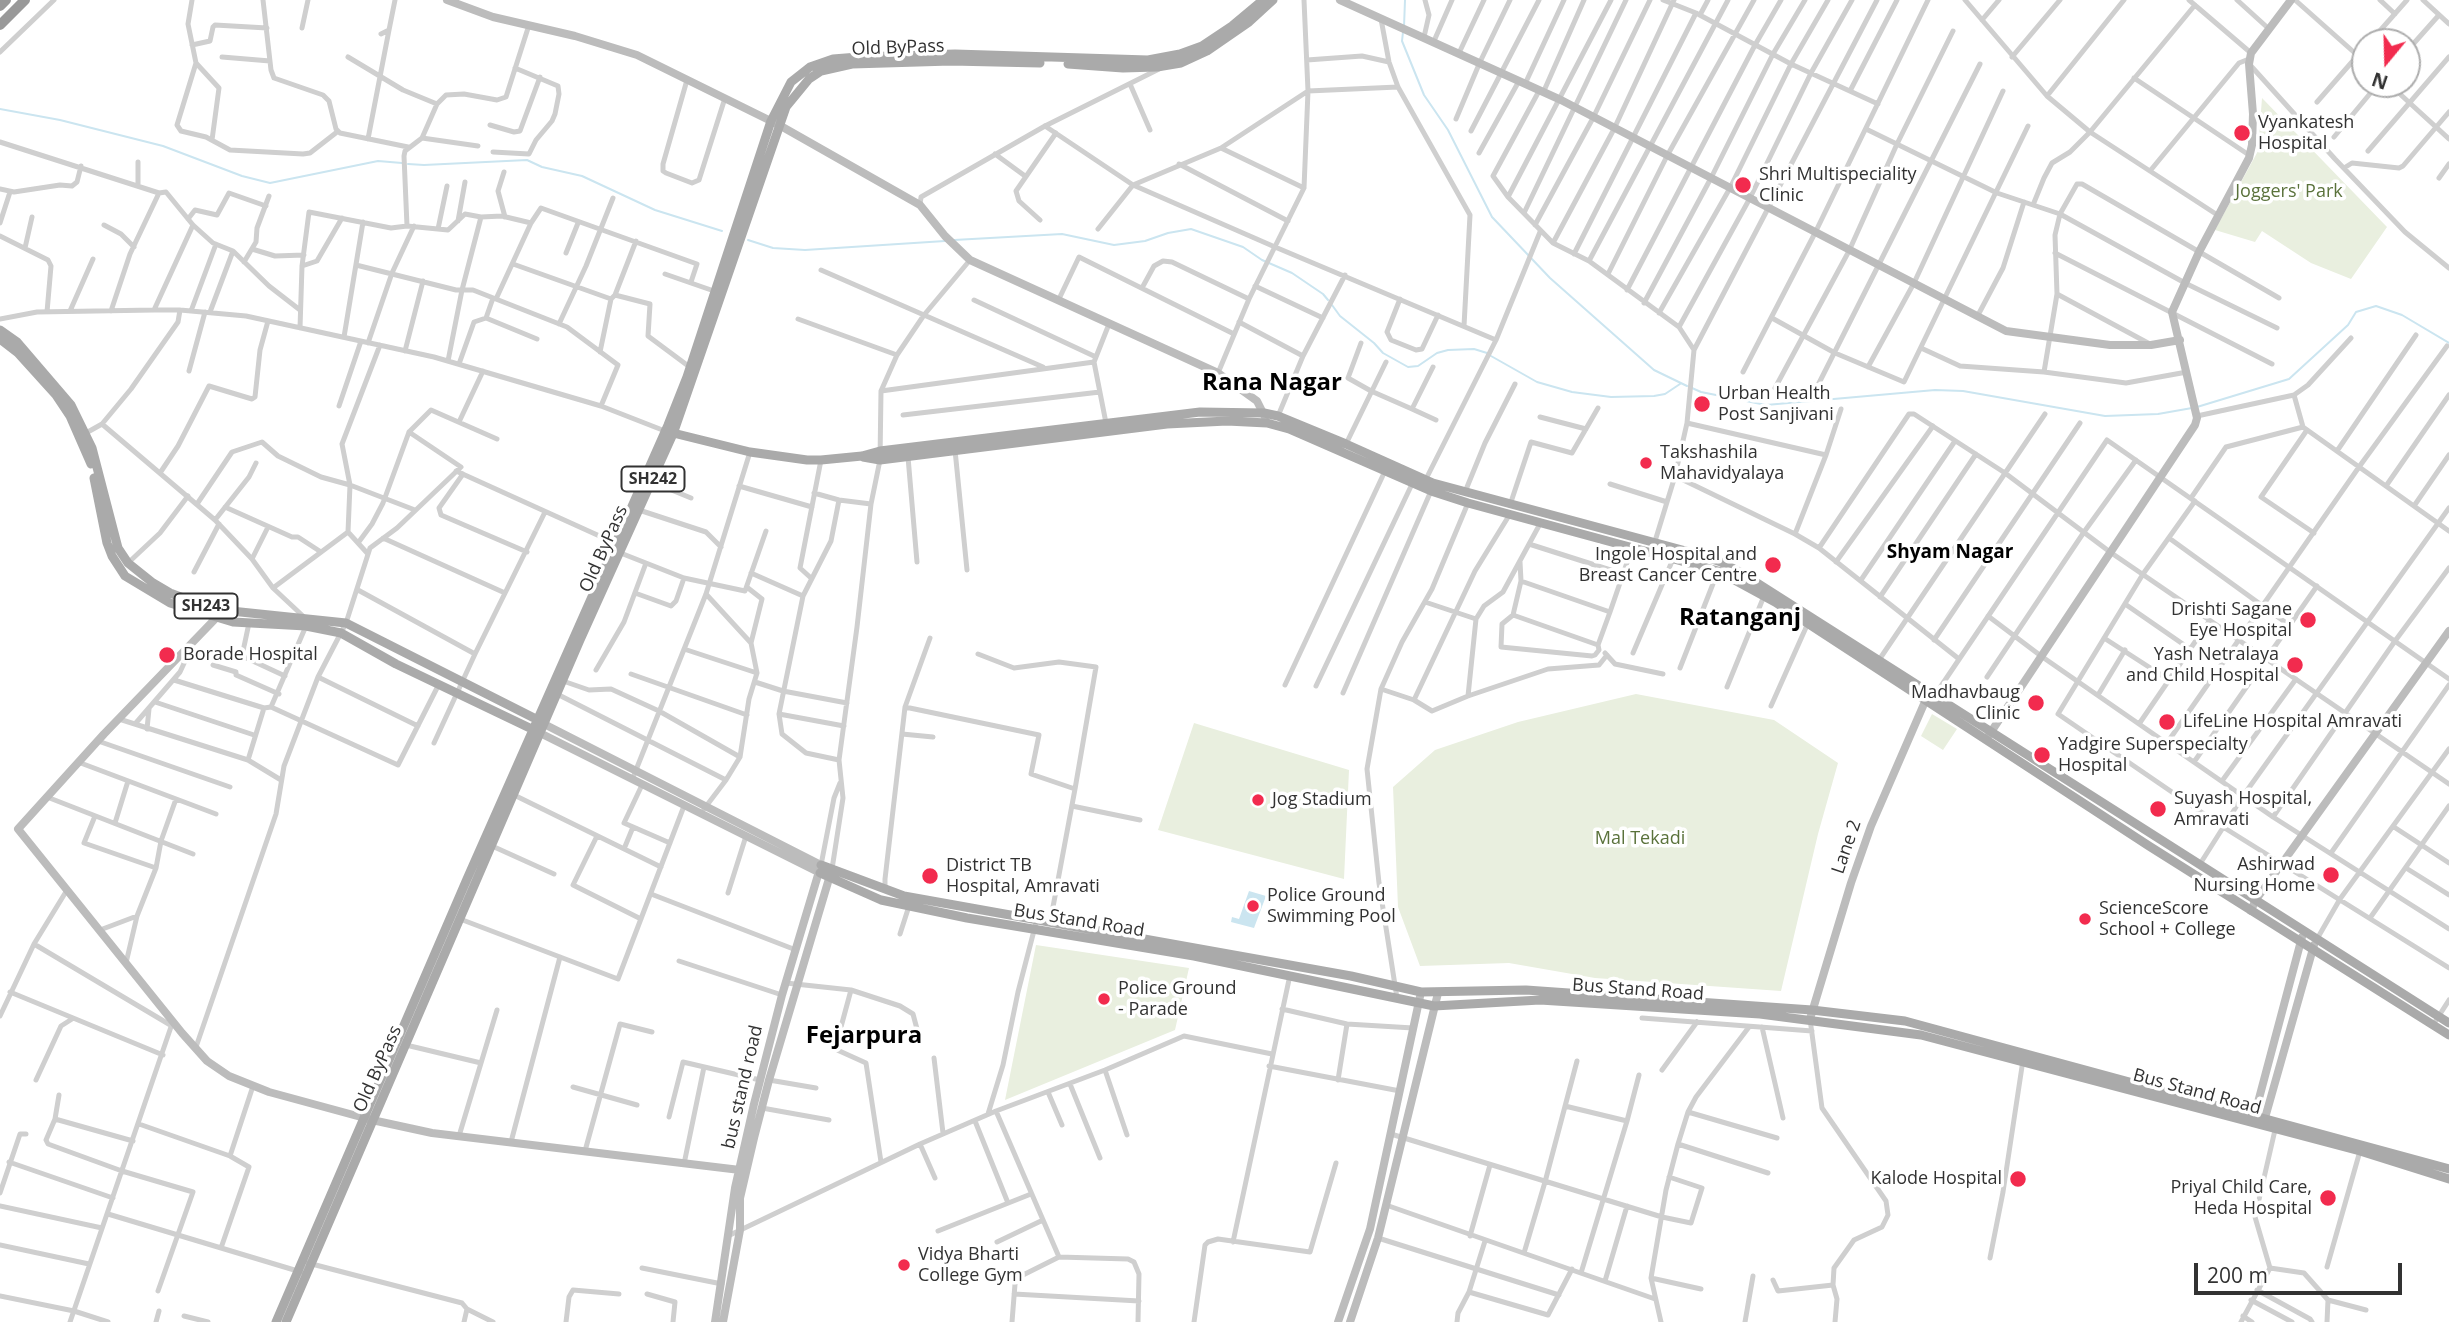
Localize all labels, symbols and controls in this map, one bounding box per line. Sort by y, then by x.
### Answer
north arrow [2351,28,2421,98]
street label: Old ByPass [851,36,945,60]
text: N [2368,66,2391,96]
place label: Vyankatesh Hospital [2258,112,2354,154]
marker: Vyankatesh Hospital [2232,123,2252,143]
place label: Shri Multispeciality Clinic [1759,164,1917,206]
marker: Shri Multispeciality Clinic [1733,175,1753,195]
park label: Joggers' Park [2235,181,2343,203]
district label: Rana Nagar [1202,369,1342,397]
place label: Urban Health Post Sanjivani [1718,383,1834,426]
marker: Urban Health Post Sanjivani [1692,394,1712,414]
place label: Takshashila Mahavidyalaya [1660,442,1784,484]
marker: Takshashila Mahavidyalaya [1638,455,1654,471]
road number: SH242 [622,466,684,492]
street label: Old ByPass [575,502,633,596]
district label: Shyam Nagar [1887,542,2013,564]
place label: Ingole Hospital and Breast Cancer Centre [1579,544,1757,586]
marker: Ingole Hospital and Breast Cancer Centre [1763,555,1783,575]
road number: SH243 [174,594,238,618]
place label: Drishti Sagane Eye Hospital [2171,599,2292,642]
district label: Ratanganj [1679,604,1801,632]
marker: Drishti Sagane Eye Hospital [2298,610,2318,630]
place label: Borade Hospital [183,644,318,666]
place label: Yash Netralaya and Child Hospital [2126,644,2279,686]
marker: Borade Hospital [157,645,177,665]
marker: Yash Netralaya and Child Hospital [2285,655,2305,675]
place label: Madhavbaug Clinic [1911,682,2020,724]
marker: Madhavbaug Clinic [2026,693,2046,713]
place label: LifeLine Hospital Amravati [2183,711,2402,733]
marker: LifeLine Hospital Amravati [2157,712,2177,732]
place label: Yadgire Superspecialty Hospital [2058,734,2248,776]
marker: Yadgire Superspecialty Hospital [2032,745,2052,765]
place label: Suyash Hospital, Amravati [2174,788,2312,830]
place label: Jog Stadium [1272,789,1372,811]
marker: Jog Stadium [1250,792,1266,808]
marker: Suyash Hospital, Amravati [2148,799,2168,819]
street label: Lane 2 [1828,817,1866,877]
park label: Mal Tekadi [1595,828,1685,850]
place label: Ashirwad Nursing Home [2194,854,2315,896]
place label: District TB Hospital, Amravati [946,855,1100,898]
marker: Ashirwad Nursing Home [2321,865,2341,885]
marker: District TB Hospital, Amravati [920,866,940,886]
place label: Police Ground Swimming Pool [1267,885,1396,928]
marker: Police Ground Swimming Pool [1245,898,1261,914]
place label: ScienceScore School + College [2099,898,2236,940]
street label: Bus Stand Road [1012,900,1146,942]
marker: ScienceScore School + College [2077,911,2093,927]
street label: Bus Stand Road [1571,975,1705,1005]
place label: Police Ground - Parade [1118,978,1237,1020]
marker: Police Ground - Parade [1096,991,1112,1007]
street label: Old ByPass [349,1022,407,1116]
district label: Fejarpura [806,1022,922,1050]
street label: bus stand road [718,1023,768,1151]
street label: Bus Stand Road [2131,1065,2263,1119]
place label: Kalode Hospital [1871,1168,2002,1190]
marker: Kalode Hospital [2008,1169,2028,1189]
place label: Priyal Child Care, Heda Hospital [2170,1177,2312,1220]
marker: Priyal Child Care, Heda Hospital [2318,1188,2338,1208]
place label: Vidya Bharti College Gym [918,1244,1023,1286]
scale bar [2197,1248,2405,1292]
marker: Vidya Bharti College Gym [896,1257,912,1273]
text: 200 m [2207,1261,2268,1289]

